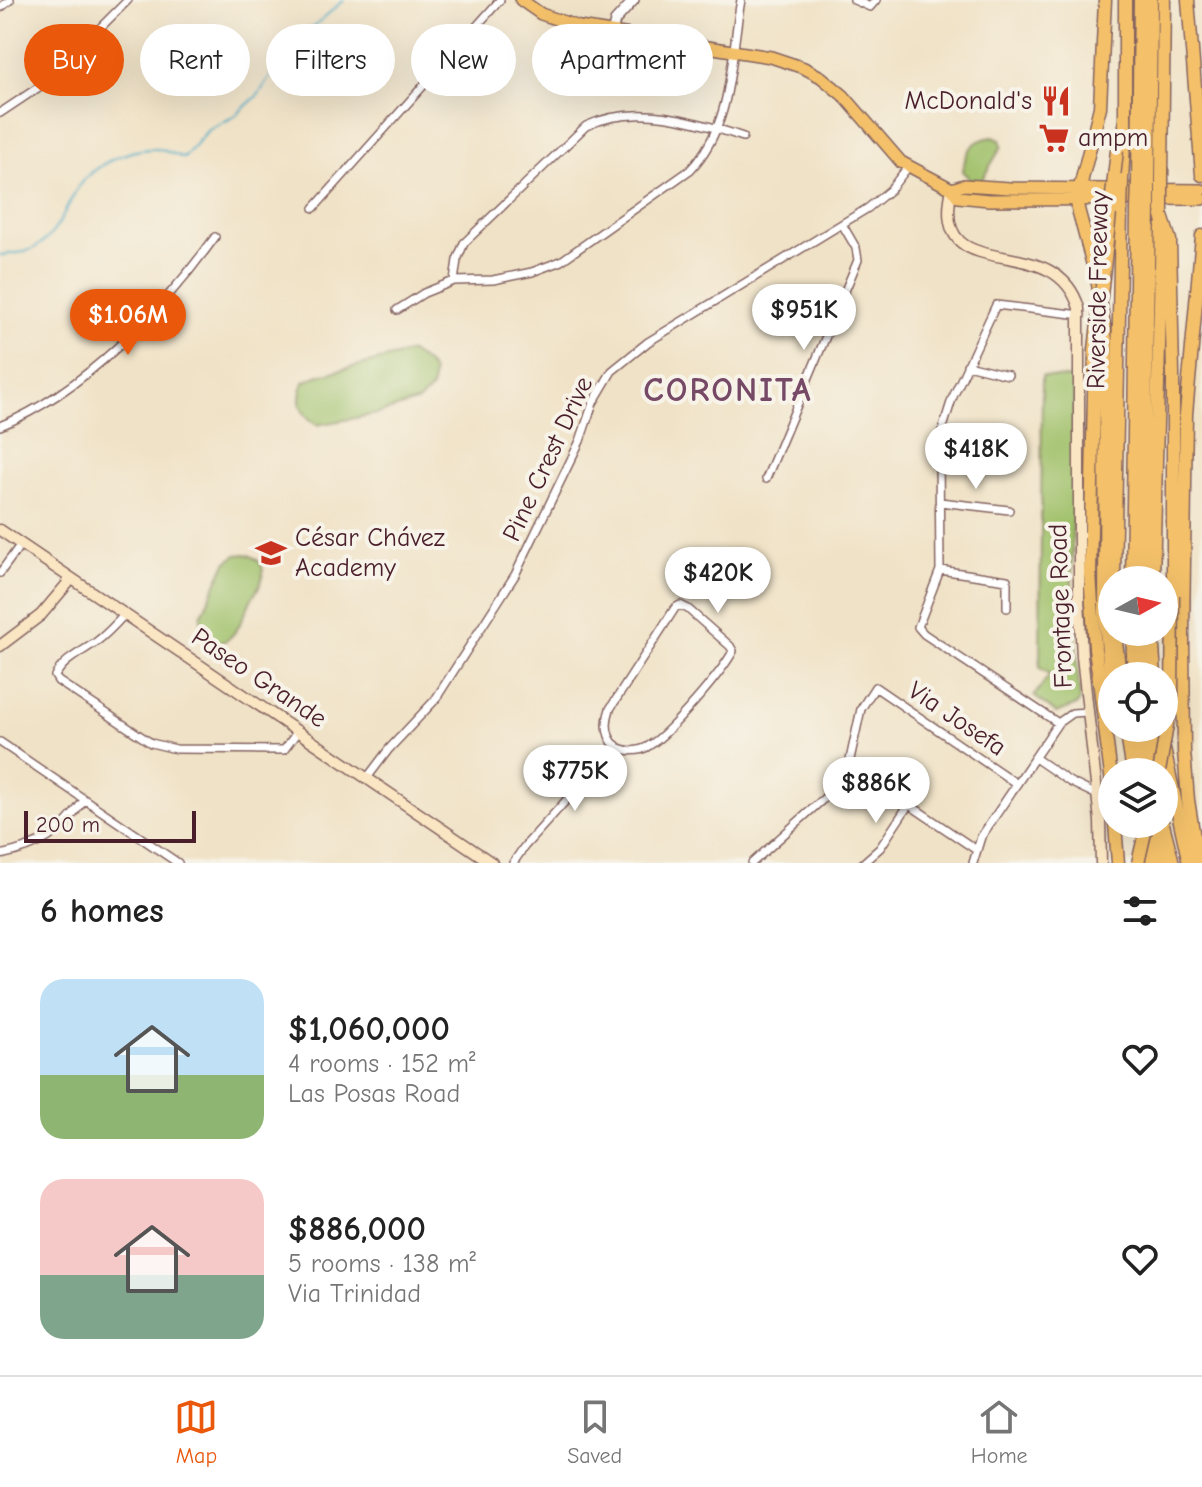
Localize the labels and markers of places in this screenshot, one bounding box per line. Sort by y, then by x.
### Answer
restaurant icon: McDonald's [1039,84,1073,118]
place label: McDonald's [904,86,1032,116]
supermarket icon: ampm [1037,121,1071,155]
place label: ampm [1078,123,1148,153]
pin: $951K [748,284,860,352]
pin: $1.06M [63,289,193,357]
pin: $418K [920,423,1032,491]
place label: César Chávez Academy [295,523,445,583]
school or university icon: César Chávez Academy [254,536,288,570]
pin: $420K [662,547,774,615]
pin: $775K [519,745,631,813]
pin: $886K [820,757,932,825]

